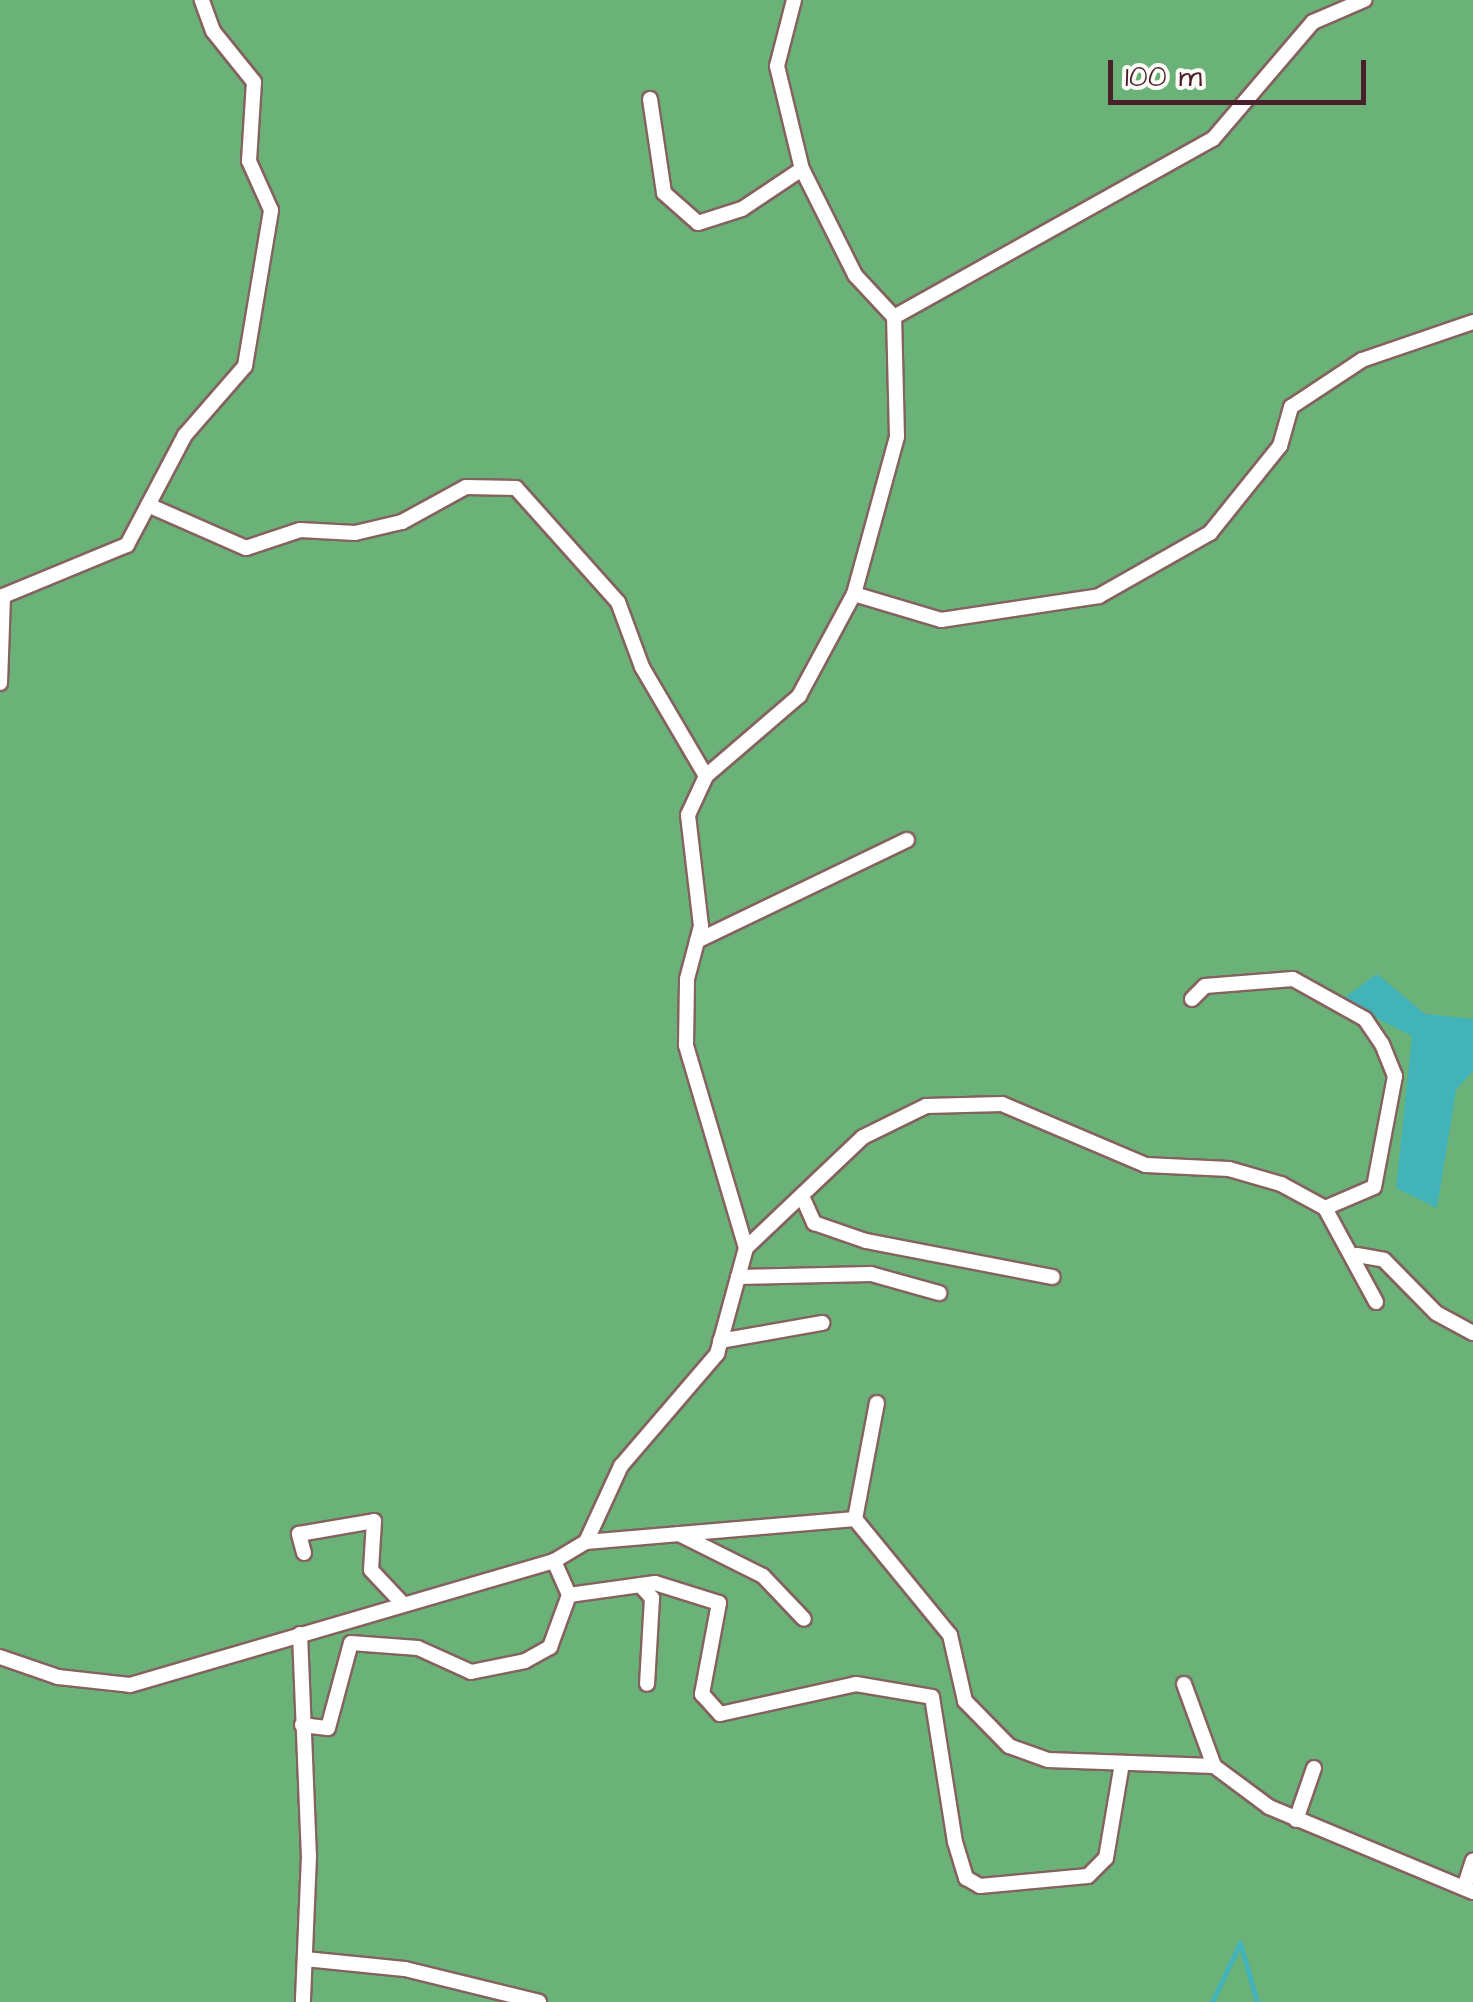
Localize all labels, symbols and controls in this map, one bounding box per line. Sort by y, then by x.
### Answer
scale bar [1113,40,1370,102]
text: 100 m [1125,56,1202,98]

